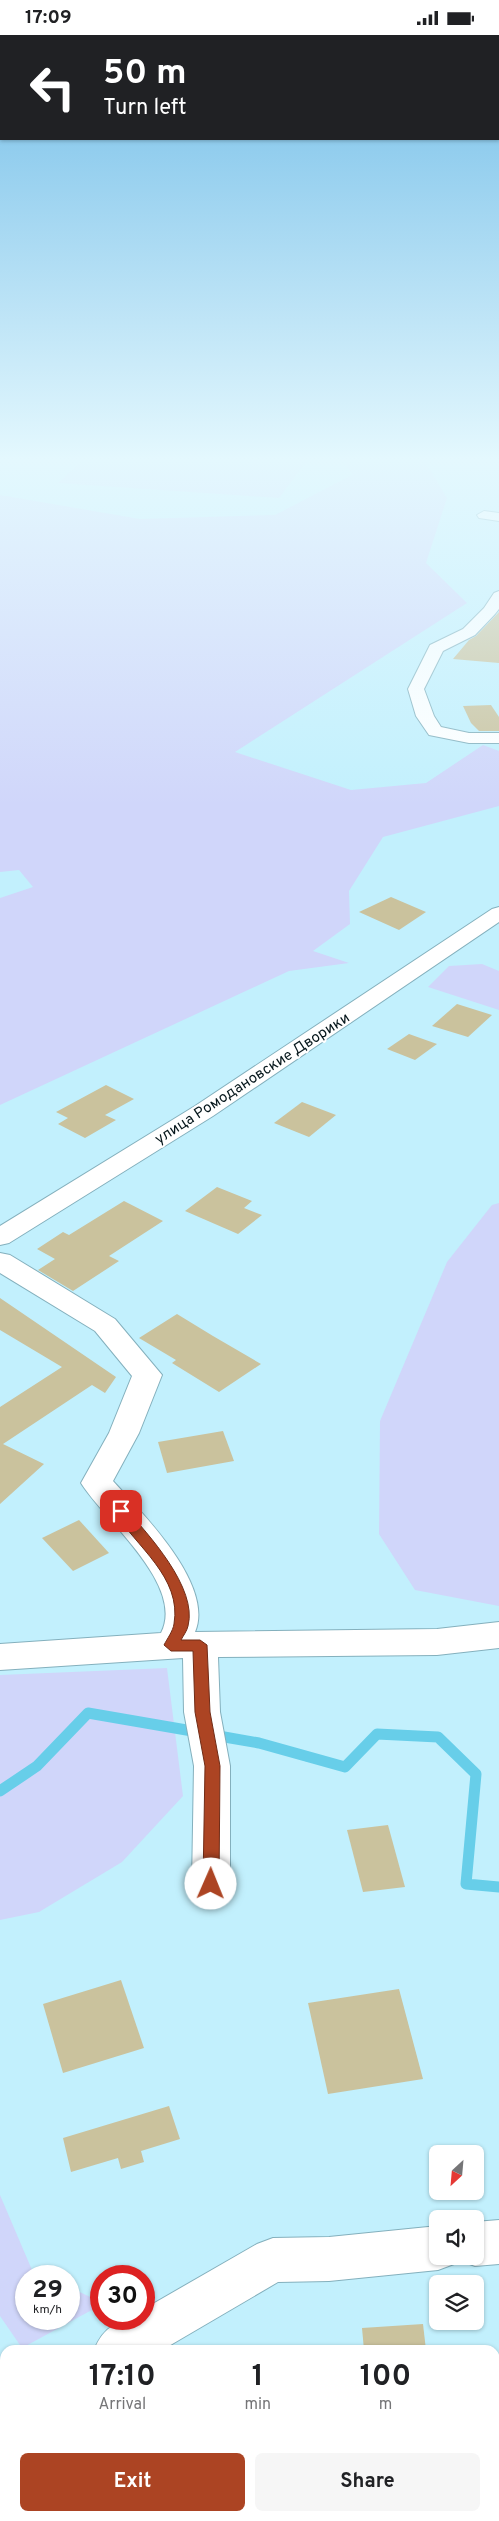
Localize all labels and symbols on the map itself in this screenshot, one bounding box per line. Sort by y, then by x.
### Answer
street label: улица Ромодановские Дворики [152,1009,354,1149]
pin [100,1490,142,1532]
position arrow [184,1857,236,1909]
north arrow [429,2145,484,2200]
speed limit sign: 30 [90,2265,155,2330]

